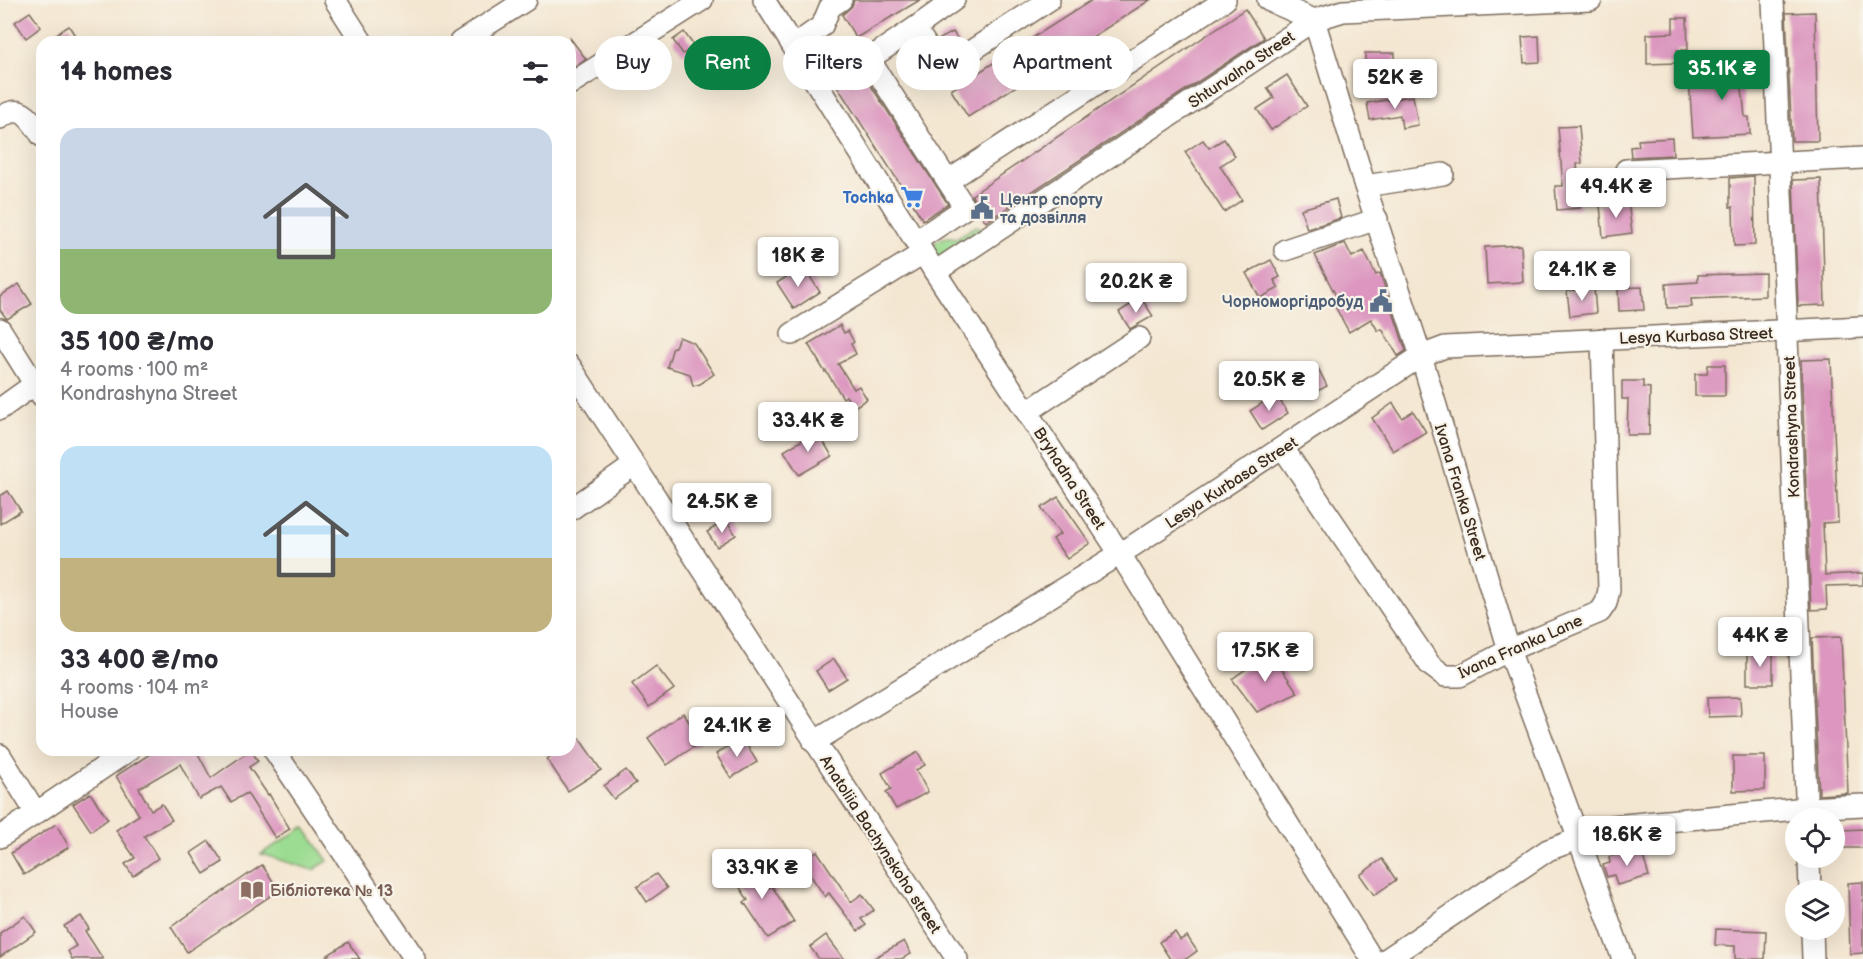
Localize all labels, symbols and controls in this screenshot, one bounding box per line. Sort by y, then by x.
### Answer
street label: Shturvalna Street [1185,28,1299,113]
chip: Buy [594,36,672,90]
chip: Rent [684,36,771,90]
chip: Filters [783,36,884,90]
chip: New [896,36,980,90]
chip: Apartment [992,36,1133,90]
pin: 35.1K ₴ [1667,50,1777,101]
icon: filters [519,56,552,89]
text: 14 homes [60,57,172,88]
text: 35.1K ₴ [1688,57,1756,81]
pin: 52K ₴ [1353,59,1437,110]
text: 52K ₴ [1367,66,1423,90]
icon: home [252,167,360,275]
pin: 49.4K ₴ [1561,168,1671,219]
text: 49.4K ₴ [1580,175,1652,199]
supermarket icon: Tochka [899,184,925,210]
place label: Tochka [843,189,894,208]
place label: Центр спорту та дозвілля [1000,191,1103,228]
public building icon: Центр спорту та дозвілля [969,195,995,221]
pin: 18K ₴ [756,237,840,288]
text: 18K ₴ [772,244,824,268]
pin: 24.1K ₴ [1527,251,1637,302]
text: 24.1K ₴ [1548,258,1616,282]
pin: 20.2K ₴ [1081,263,1191,314]
text: 20.2K ₴ [1100,270,1172,294]
public building icon: Чорноморгідробуд [1368,288,1394,314]
place label: Чорноморгідробуд [1222,293,1363,312]
street label: Lesya Kurbasa Street [1619,324,1773,349]
text: 35 100 ₴/mo [60,327,214,358]
street label: Kondrashyna Street [1781,356,1804,498]
text: 4 rooms · 100 m² [60,358,208,382]
pin: 20.5K ₴ [1214,361,1324,412]
text: 20.5K ₴ [1233,368,1305,392]
text: Kondrashyna Street [60,382,237,406]
pin: 33.4K ₴ [753,402,863,453]
text: 33.4K ₴ [772,409,844,433]
street label: Ivana Franka Street [1430,422,1489,563]
street label: Bryhadna Street [1029,424,1109,533]
street label: Lesya Kurbasa Street [1162,433,1302,533]
pin: 24.5K ₴ [667,483,777,534]
icon: home [252,485,360,593]
text: 24.5K ₴ [686,490,758,514]
street label: Ivana Franka Lane [1455,611,1586,683]
pin: 44K ₴ [1718,617,1802,668]
text: 44K ₴ [1732,624,1788,648]
pin: 17.5K ₴ [1210,632,1320,683]
text: 17.5K ₴ [1231,639,1299,663]
text: 33 400 ₴/mo [60,645,219,676]
text: 4 rooms · 104 m² [60,676,209,700]
text: House [60,700,119,724]
pin: 24.1K ₴ [682,707,792,758]
text: 24.1K ₴ [703,714,771,738]
street label: Anatoliia Bachynskoho street [815,752,945,937]
map controls [1785,808,1845,940]
button: locate [1785,808,1845,868]
pin: 18.6K ₴ [1572,816,1682,867]
text: 18.6K ₴ [1592,823,1662,847]
pin: 33.9K ₴ [707,849,817,900]
text: 33.9K ₴ [726,856,798,880]
library icon: Бібліотека № 13 [239,877,265,903]
button: layers [1785,880,1845,940]
place label: Бібліотека № 13 [270,882,393,901]

